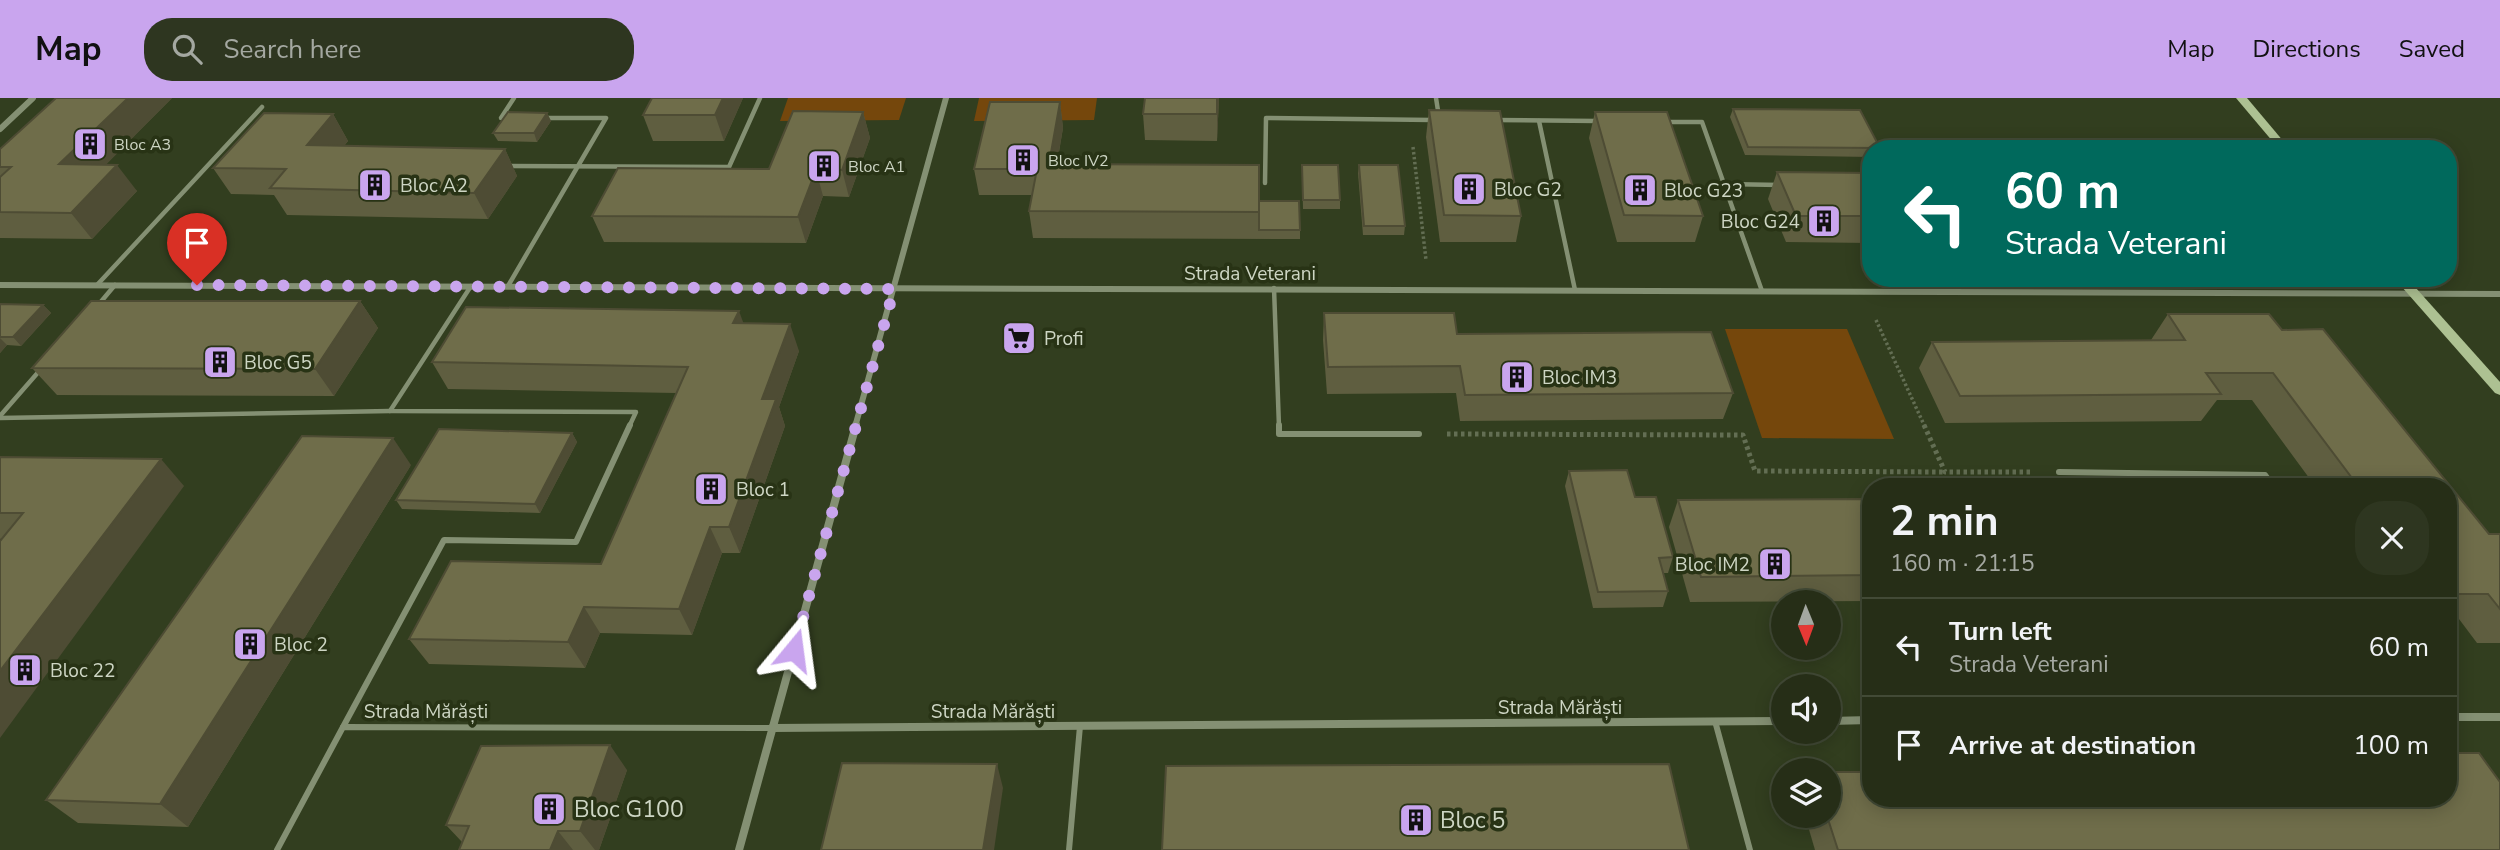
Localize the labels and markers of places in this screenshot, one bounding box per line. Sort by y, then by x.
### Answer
building icon: Bloc A3 [71,125,109,163]
place label: Bloc A3 [114,134,171,156]
building icon: Bloc IV2 [1004,141,1042,179]
building icon: Bloc A1 [805,147,843,185]
place label: Bloc IV2 [1048,150,1109,172]
place label: Bloc A1 [848,156,905,178]
building icon: Bloc A2 [356,166,394,204]
building icon: Bloc G2 [1450,170,1488,208]
building icon: Bloc G23 [1621,171,1659,209]
place label: Bloc A2 [400,173,468,199]
place label: Bloc G2 [1494,177,1562,203]
place label: Bloc G23 [1664,178,1743,204]
building icon: Bloc G24 [1805,202,1843,240]
place label: Bloc G24 [1721,209,1800,235]
pin [167,213,227,285]
supermarket icon: Profi [1000,319,1038,357]
place label: Profi [1044,326,1084,352]
building icon: Bloc G5 [201,343,239,381]
place label: Bloc G5 [244,350,312,376]
building icon: Bloc IM3 [1498,358,1536,396]
place label: Bloc IM3 [1542,365,1617,391]
building icon: Bloc 1 [692,470,730,508]
place label: Bloc 1 [736,477,790,503]
building icon: Bloc IM2 [1756,545,1794,583]
place label: Bloc IM2 [1675,552,1750,578]
building icon: Bloc 2 [231,625,269,663]
place label: Bloc 2 [274,632,328,658]
building icon: Bloc 22 [6,651,44,689]
place label: Bloc 22 [50,658,115,684]
building icon: Bloc G100 [530,790,568,828]
place label: Bloc G100 [574,794,684,825]
building icon: Bloc 5 [1397,801,1435,839]
place label: Bloc 5 [1440,805,1505,836]

